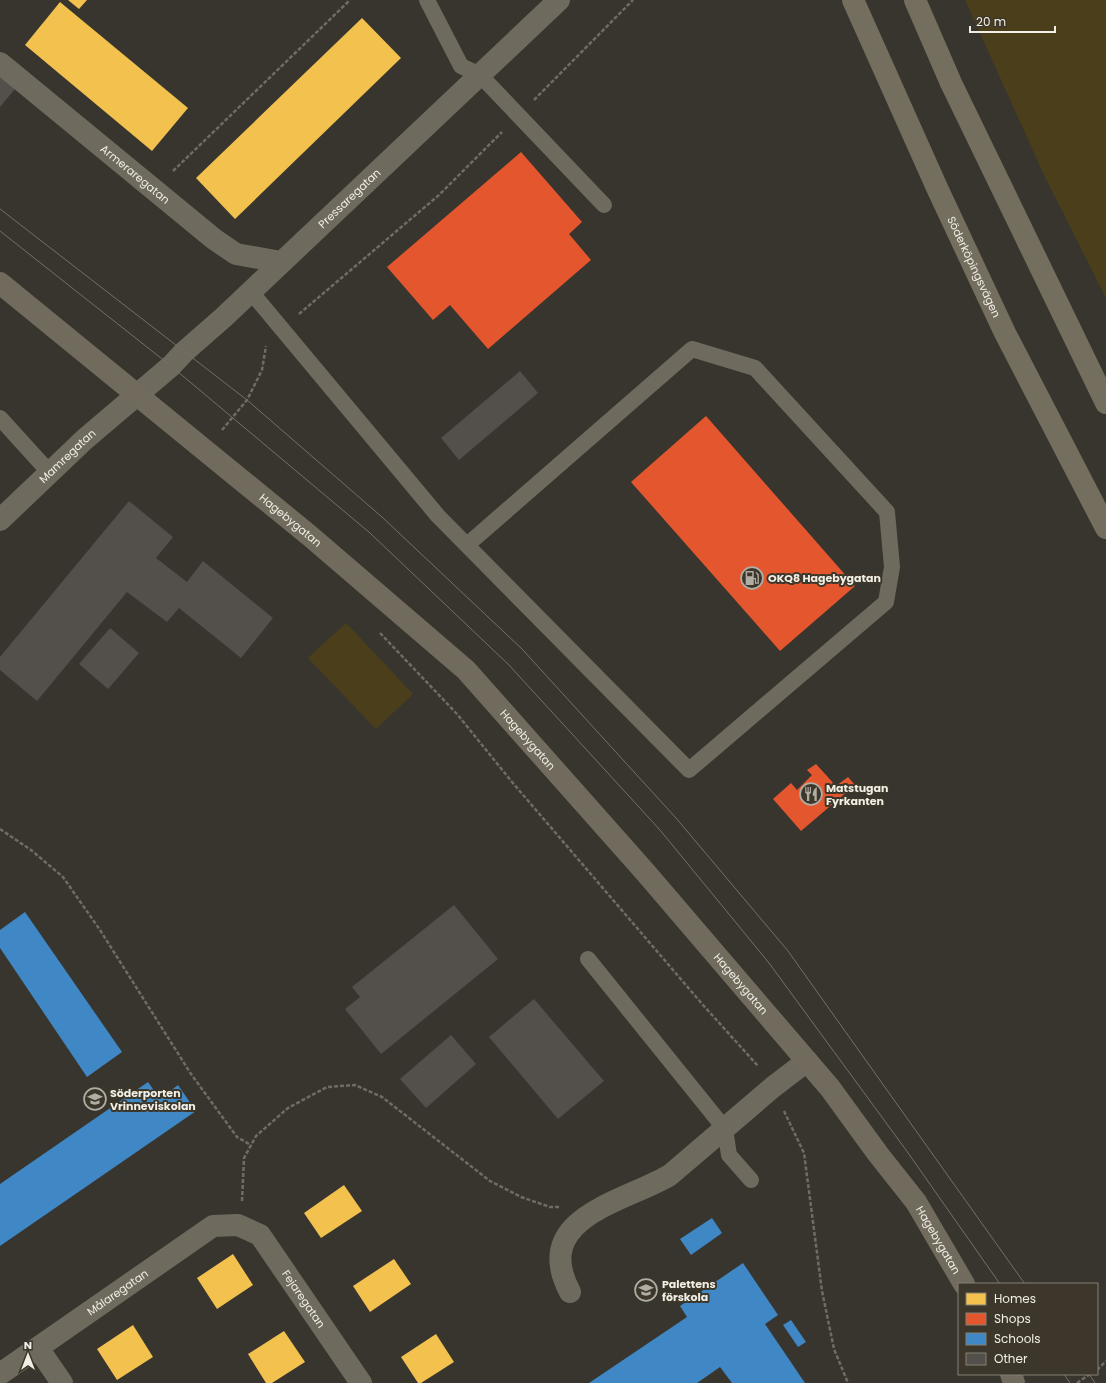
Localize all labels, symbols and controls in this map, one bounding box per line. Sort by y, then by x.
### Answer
scale bar [970,8,1055,34]
text: 20 m [976,13,1006,30]
street label: Armeraregatan [97,141,173,208]
street label: Pressaregatan [315,165,384,232]
street label: Söderköpingsvägen [943,214,1005,320]
street label: Mamregatan [36,425,99,487]
street label: Hagebygatan [256,490,325,551]
fuel station icon: OKQ8 Hagebygatan [739,565,765,591]
place label: OKQ8 Hagebygatan [768,570,881,586]
street label: Hagebygatan [497,706,559,774]
place label: Matstugan Fyrkanten [826,780,888,809]
restaurant icon: Matstugan Fyrkanten [798,781,824,807]
street label: Hagebygatan [710,950,772,1018]
place label: Söderporten Vrinneviskolan [110,1085,196,1114]
school or university icon: Söderporten Vrinneviskolan [82,1086,108,1112]
street label: Hagebygatan [912,1203,964,1277]
street label: Målaregatan [84,1265,151,1319]
street label: Fejaregatan [278,1267,329,1331]
place label: Palettens förskola [662,1276,716,1305]
school or university icon: Palettens förskola [633,1277,659,1303]
legend [958,1283,1098,1375]
text: Homes [994,1290,1036,1307]
text: Shops [994,1310,1031,1327]
text: Schools [994,1330,1041,1347]
north arrow [8,1335,48,1375]
text: N [24,1337,32,1353]
text: Other [994,1350,1028,1367]

